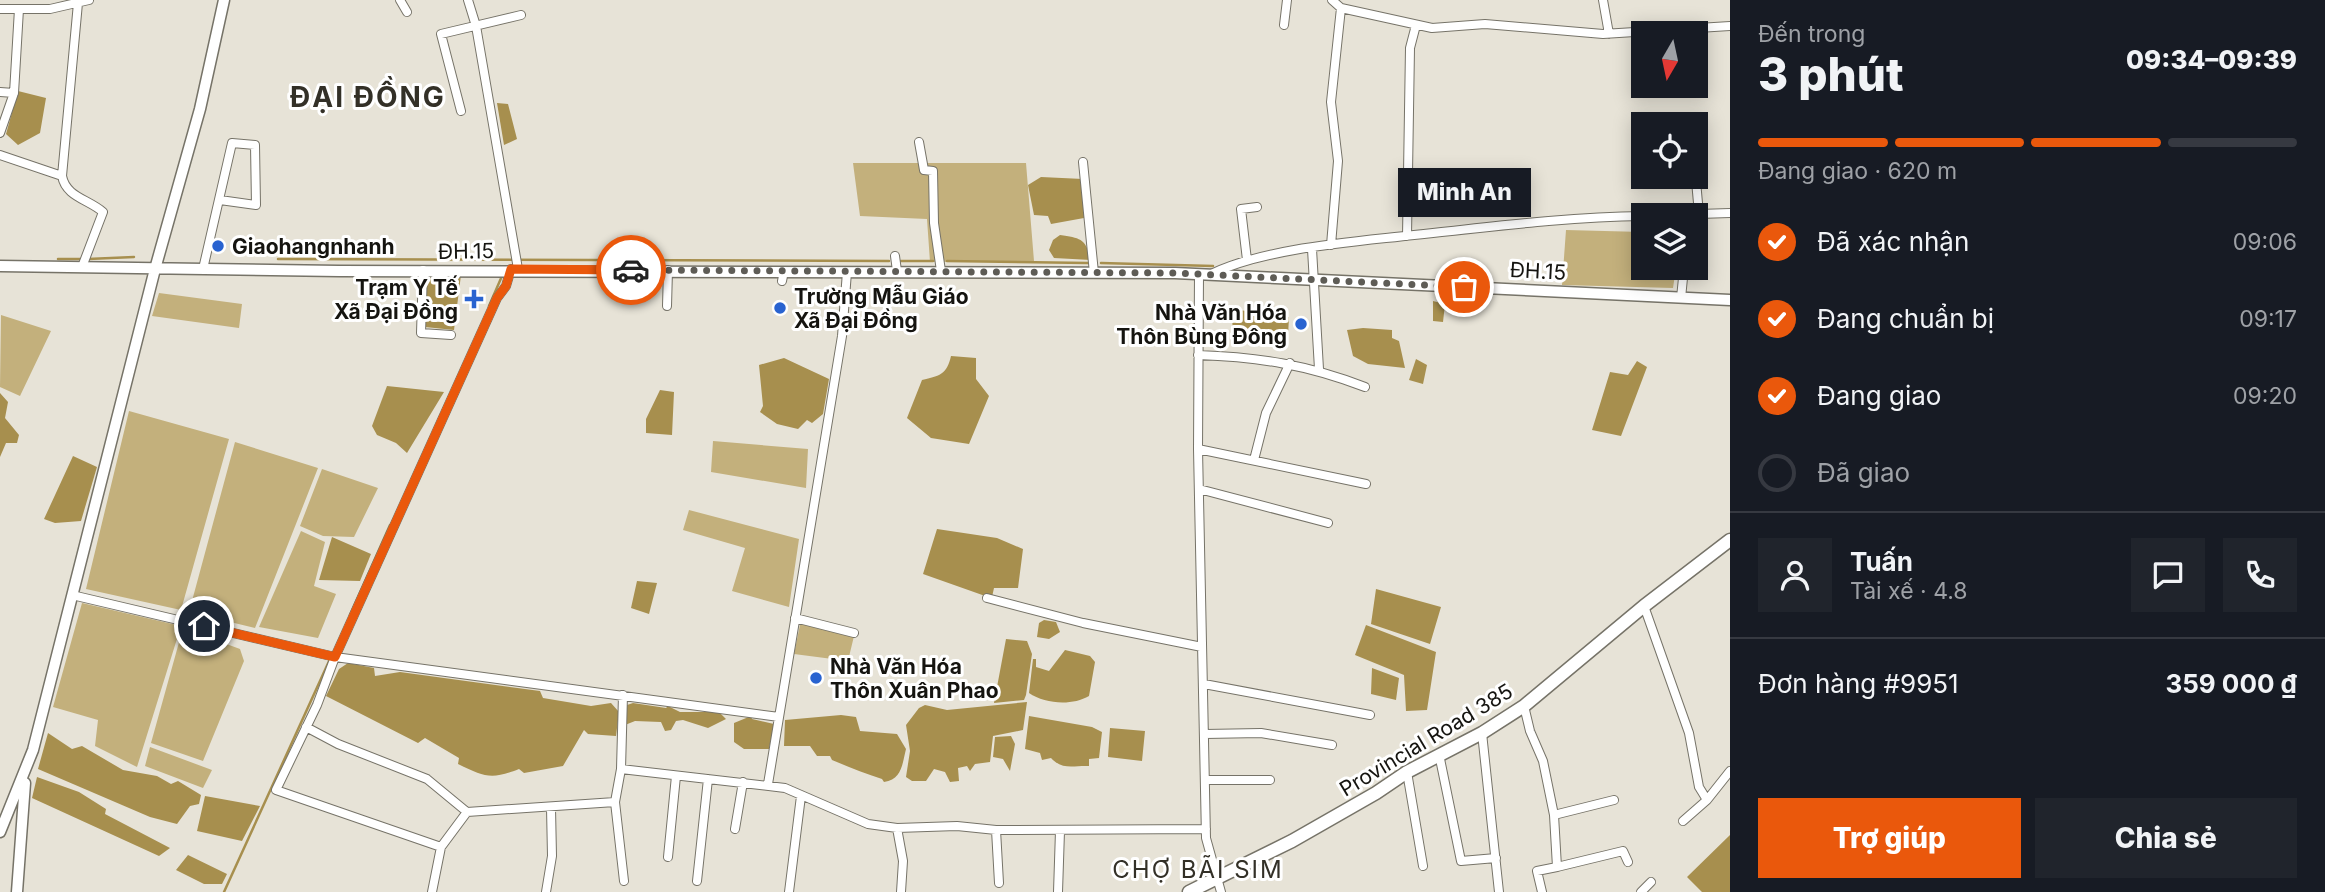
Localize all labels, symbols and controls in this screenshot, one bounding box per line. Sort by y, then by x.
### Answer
text: Đến trong [1758,20,1865,48]
north arrow [1631,21,1708,98]
map controls [1631,21,1708,280]
text: 09:34–09:39 [2126,44,2297,75]
text: 3 phút [1758,46,1904,102]
district label: ĐẠI ĐỒNG [290,76,446,114]
button: locate [1631,112,1708,189]
text: Đang giao · 620 m [1758,157,1957,185]
callout: Minh An [1398,168,1530,217]
text: Minh An [1417,178,1512,206]
button: layers [1631,203,1708,280]
icon: check [1758,223,1796,261]
text: Đã xác nhận [1817,226,1969,257]
text: 09:06 [2233,228,2297,256]
place label: Giaohangnhanh [232,234,395,259]
courier [596,235,666,305]
marker: Giaohangnhanh [210,238,226,254]
street label: ĐH.15 [438,238,494,264]
icon: car [612,251,650,289]
pin [1434,257,1494,317]
street label: ĐH.15 [1509,257,1567,285]
icon: bag [1445,268,1483,306]
place label: Trạm Y Tế Xã Đại Đồng [334,275,458,324]
place label: Trường Mẫu Giáo Xã Đại Đồng [794,284,969,333]
marker: Trạm Y Tế Xã Đại Đồng [464,289,484,309]
marker: Trường Mẫu Giáo Xã Đại Đồng [772,300,788,316]
place label: Nhà Văn Hóa Thôn Bùng Đông [1116,300,1287,349]
icon: check [1758,300,1796,338]
text: Đang chuẩn bị [1817,303,1994,334]
text: 09:17 [2239,305,2297,333]
marker: Nhà Văn Hóa Thôn Bùng Đông [1293,316,1309,332]
icon: check [1758,377,1796,415]
text: Đang giao [1817,380,1941,411]
text: 09:20 [2233,382,2297,410]
text: Đã giao [1817,457,1910,488]
button: person [1758,538,1832,612]
button: chat [2131,538,2205,612]
button: phone [2223,538,2297,612]
text: Tuấn [1850,546,1913,577]
text: Tài xế · 4.8 [1850,577,1968,605]
pin [174,596,234,656]
icon: home [185,607,223,645]
place label: Nhà Văn Hóa Thôn Xuân Phao [830,654,999,703]
text: Đơn hàng #9951 [1758,668,1959,699]
text: 359 000 ₫ [2165,668,2297,699]
marker: Nhà Văn Hóa Thôn Xuân Phao [808,670,824,686]
street label: Provincial Road 385 [1335,678,1517,802]
button: Trợ giúp [1758,798,2021,878]
button: Chia sẻ [2035,798,2297,878]
district label: CHỢ BÃI SIM [1112,855,1284,884]

